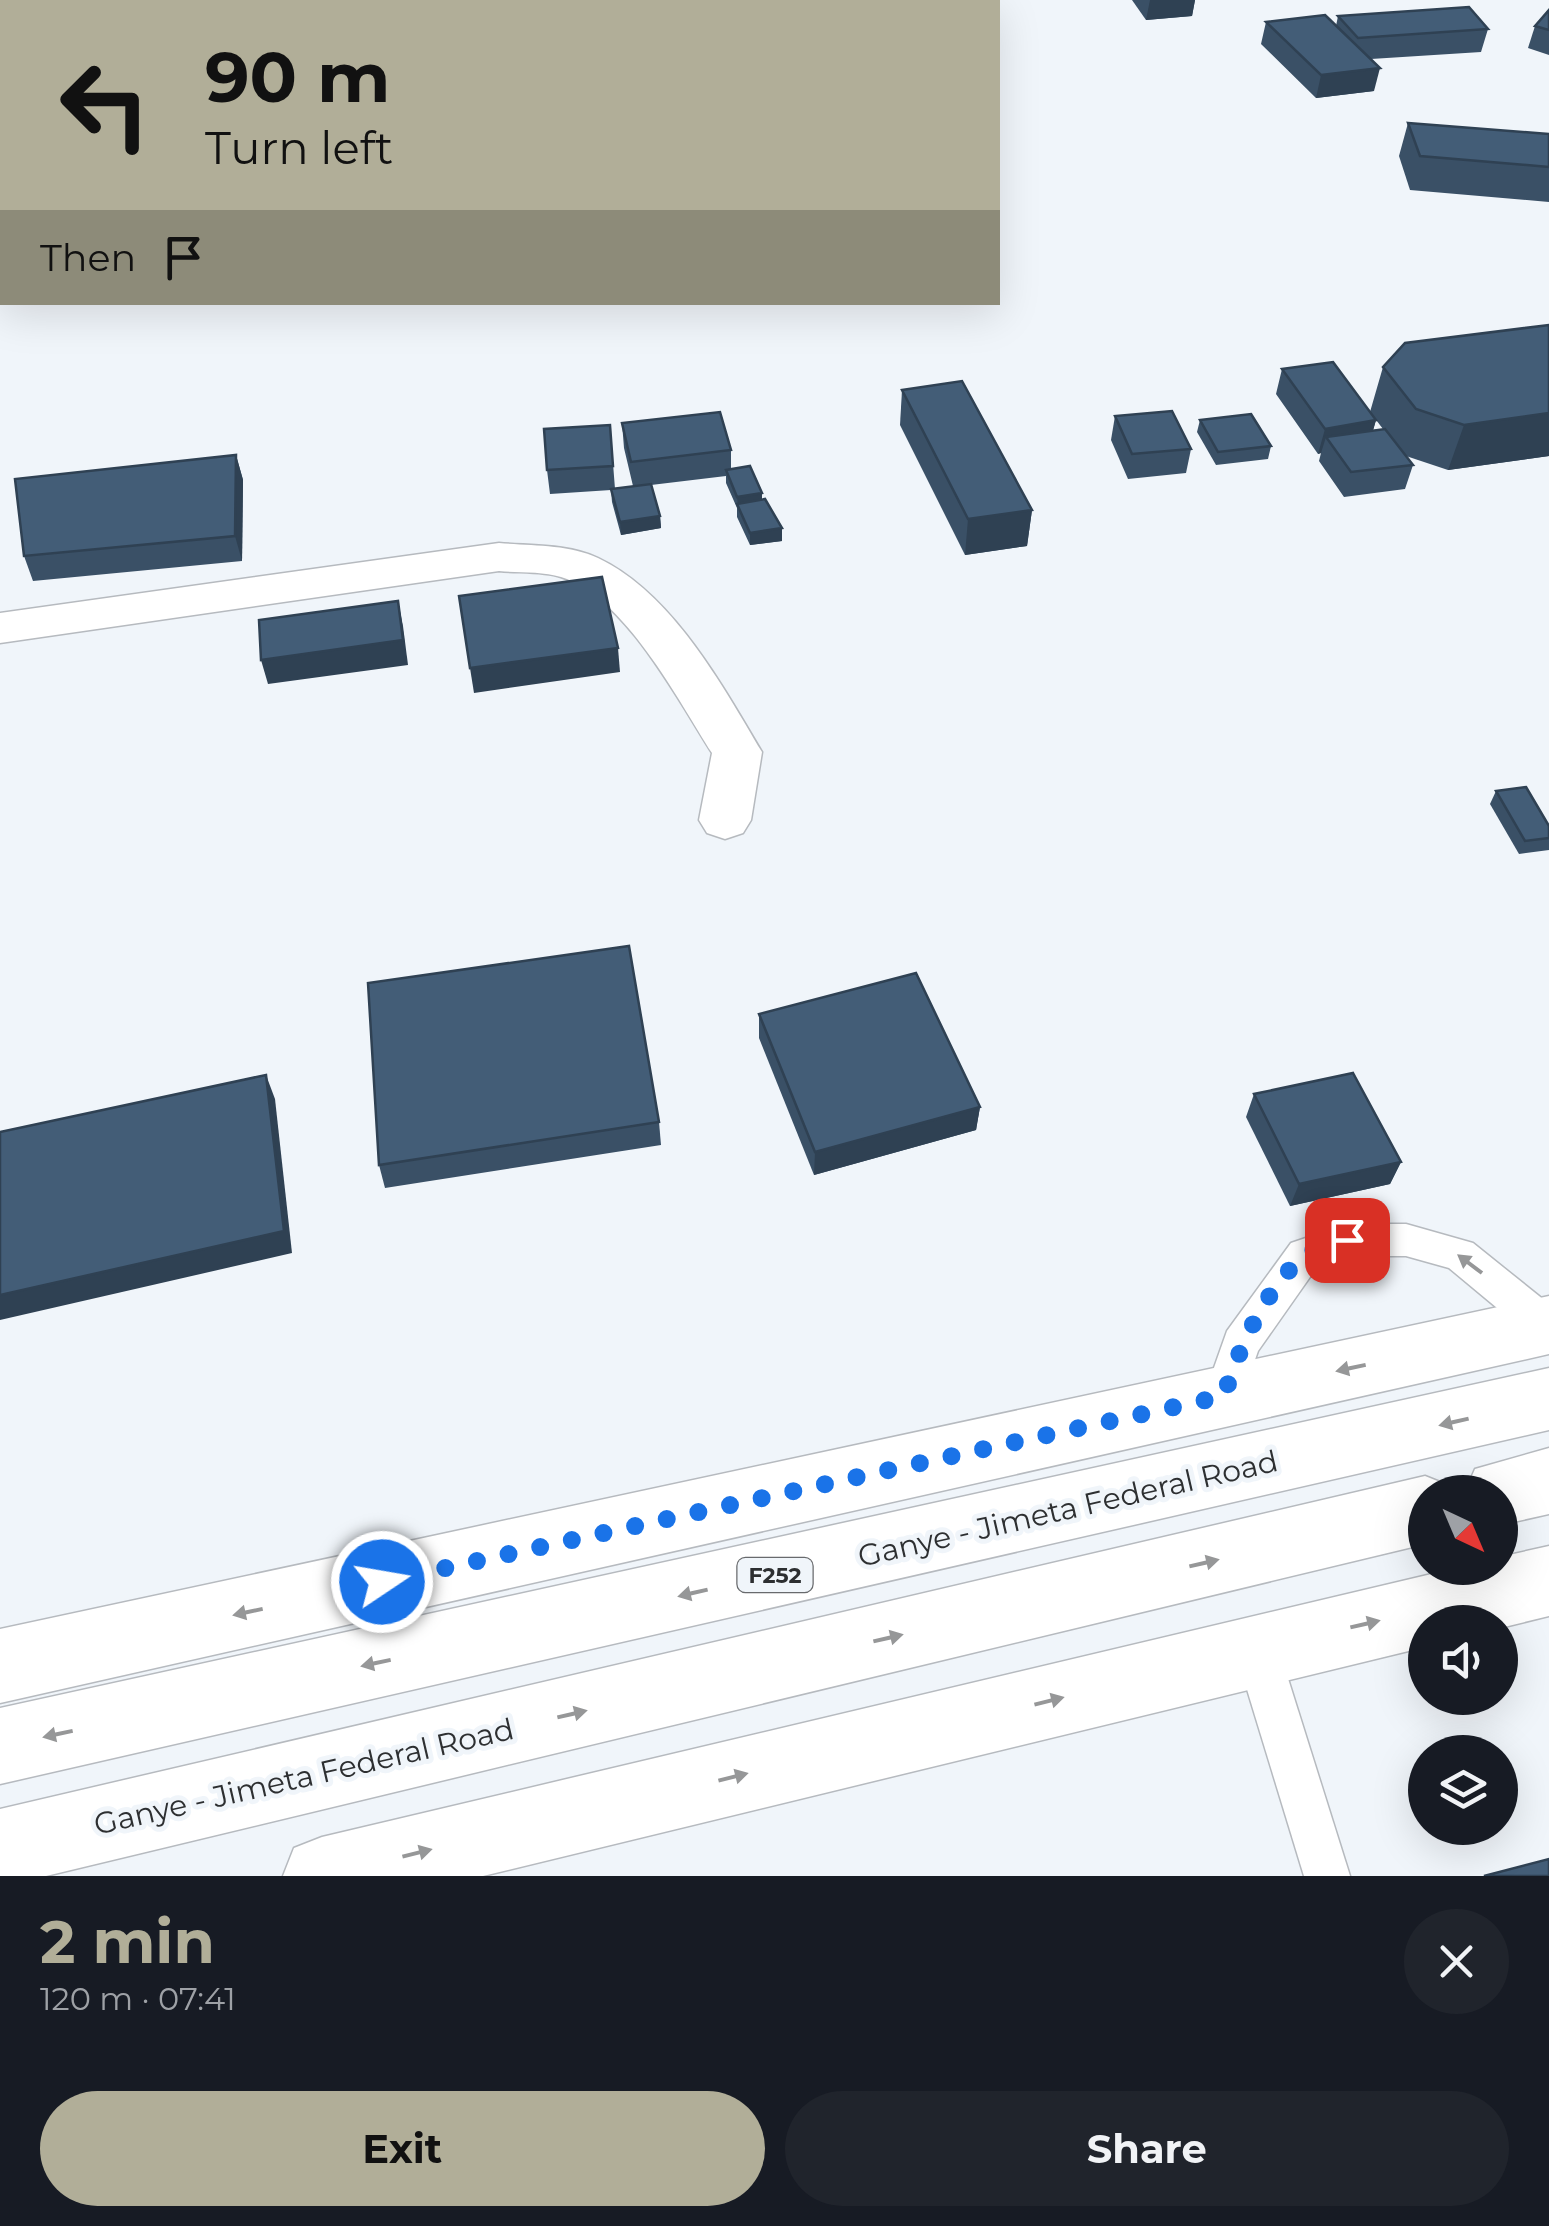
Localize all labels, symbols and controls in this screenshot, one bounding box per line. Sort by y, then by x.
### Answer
text: 90 m [205,34,390,120]
icon: left [40,40,170,170]
text: Turn left [205,120,393,175]
icon: arrive [156,230,211,285]
text: Then [40,234,136,281]
pin [1305,1198,1390,1283]
icon: arrive [1320,1213,1375,1268]
one-way arrow [1457,1255,1483,1275]
one-way arrow [1335,1361,1366,1376]
one-way arrow [1438,1415,1469,1430]
street label: Ganye - Jimeta Federal Road [854,1442,1281,1575]
north arrow [1408,1475,1518,1585]
map controls [1408,1475,1518,1845]
position arrow [330,1530,434,1634]
one-way arrow [1189,1555,1220,1570]
road number: F252 [738,1558,812,1592]
one-way arrow [677,1586,708,1601]
one-way arrow [232,1604,263,1620]
button: sound [1408,1605,1518,1715]
one-way arrow [1350,1616,1381,1631]
one-way arrow [873,1630,904,1645]
one-way arrow [360,1656,391,1671]
one-way arrow [1034,1693,1065,1708]
one-way arrow [557,1706,588,1721]
street label: Ganye - Jimeta Federal Road [90,1710,517,1843]
one-way arrow [43,1726,74,1742]
button: layers [1408,1735,1518,1845]
one-way arrow [718,1769,749,1784]
one-way arrow [402,1845,433,1860]
text: 2 min [40,1905,215,1978]
button: close [1404,1909,1509,2014]
text: 120 m · 07:41 [40,1979,236,2018]
button: Exit [40,2091,765,2206]
button: Share [785,2091,1509,2206]

